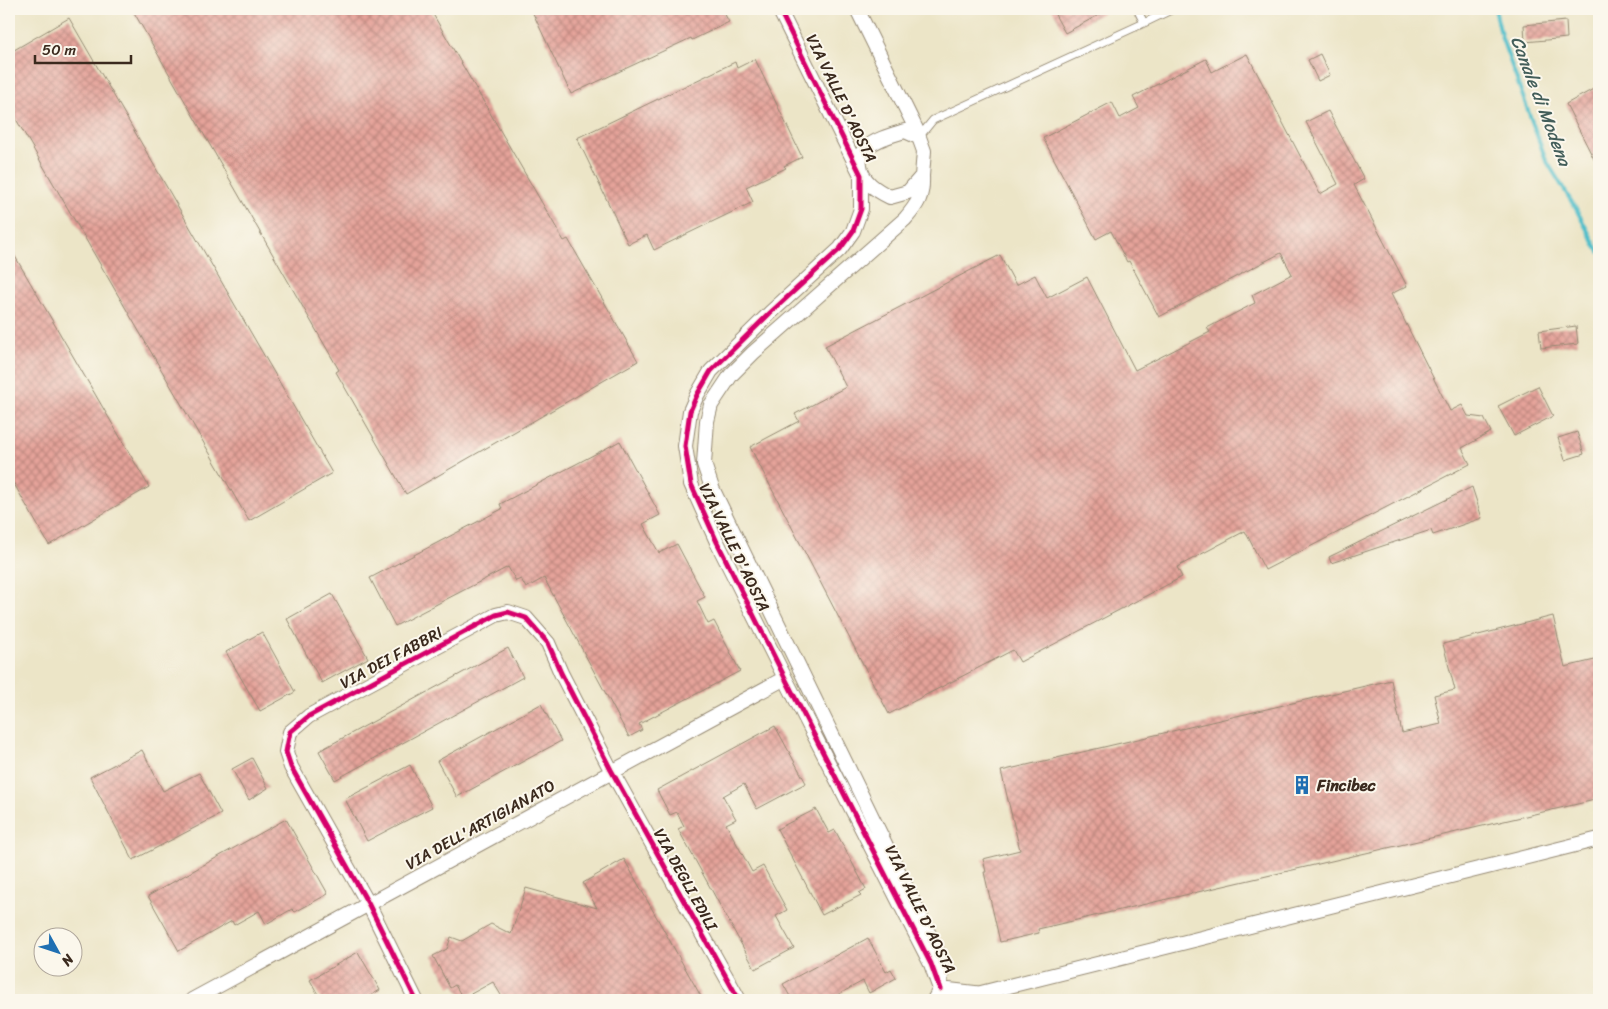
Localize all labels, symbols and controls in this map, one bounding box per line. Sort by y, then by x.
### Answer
street label: VIA VALLE D'AOSTA [798,29,885,168]
water label: Canale di Modena [1501,31,1581,173]
scale bar [35,32,131,64]
text: 50 m [42,37,77,63]
street label: VIA VALLE D'AOSTA [691,478,778,617]
street label: VIA DEI FABBRI [334,618,448,697]
street label: VIA DELL'ARTIGIANATO [400,771,561,878]
place label: Fincibec [1316,771,1376,800]
building icon: Fincibec [1291,774,1313,796]
street label: VIA DEGLI EDILI [645,822,727,937]
street label: VIA VALLE D'AOSTA [877,840,964,979]
north arrow [32,926,82,976]
text: N [55,948,81,972]

